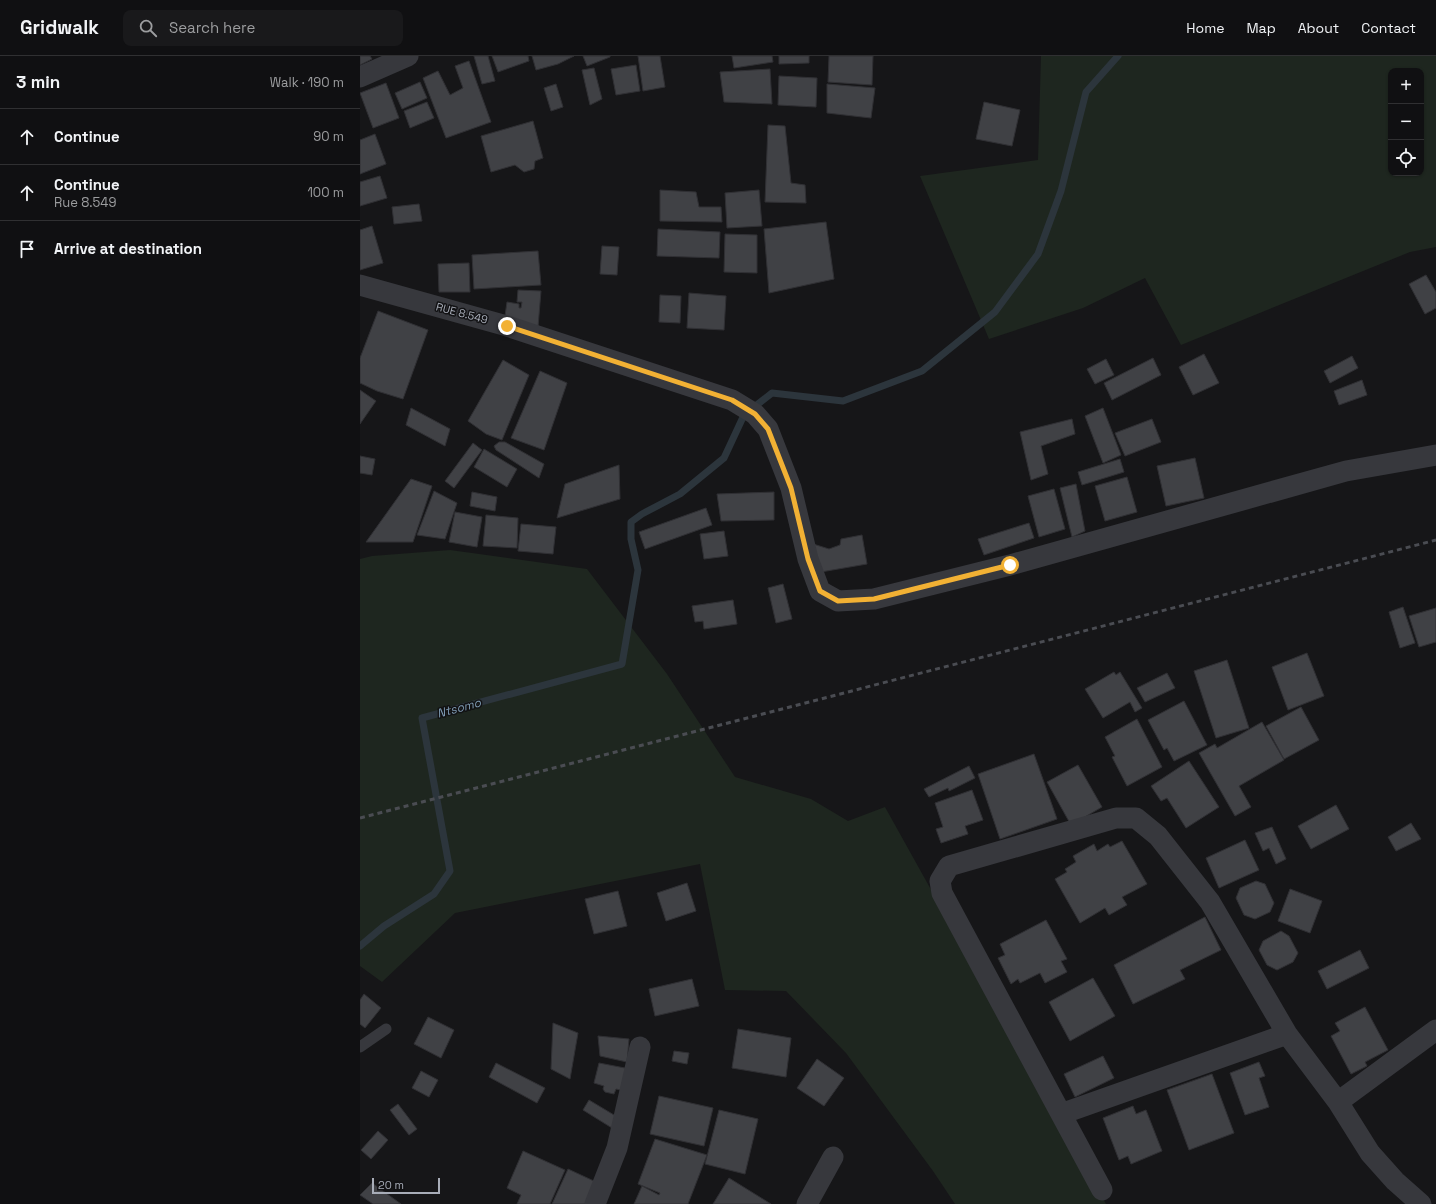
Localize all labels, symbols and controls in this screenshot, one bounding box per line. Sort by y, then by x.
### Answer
search box [123,10,403,46]
text: Gridwalk [20,15,99,40]
icon: search [137,17,159,39]
text: Search here [169,18,255,37]
text: Home [1186,19,1224,37]
text: Map [1246,19,1276,37]
text: About [1298,19,1339,37]
text: Contact [1361,19,1416,37]
map controls [1388,68,1424,176]
button: + [1388,68,1424,104]
text: 3 min [16,71,60,93]
text: Walk · 190 m [270,74,344,91]
button: − [1388,104,1424,140]
icon: ahead [16,126,38,148]
text: Continue [54,127,120,146]
text: 90 m [313,128,344,145]
button: locate [1388,140,1424,176]
text: Continue [54,175,120,194]
icon: ahead [16,182,38,204]
text: 100 m [307,184,344,201]
text: Rue 8.549 [54,194,116,211]
icon: arrive [16,238,38,260]
text: Arrive at destination [54,239,202,258]
street label: RUE 8.549 [435,299,490,327]
route end [498,317,516,335]
route start [1001,556,1019,574]
water label: Ntsomo [435,694,483,722]
scale bar [372,1176,440,1195]
text: 20 m [378,1178,404,1192]

